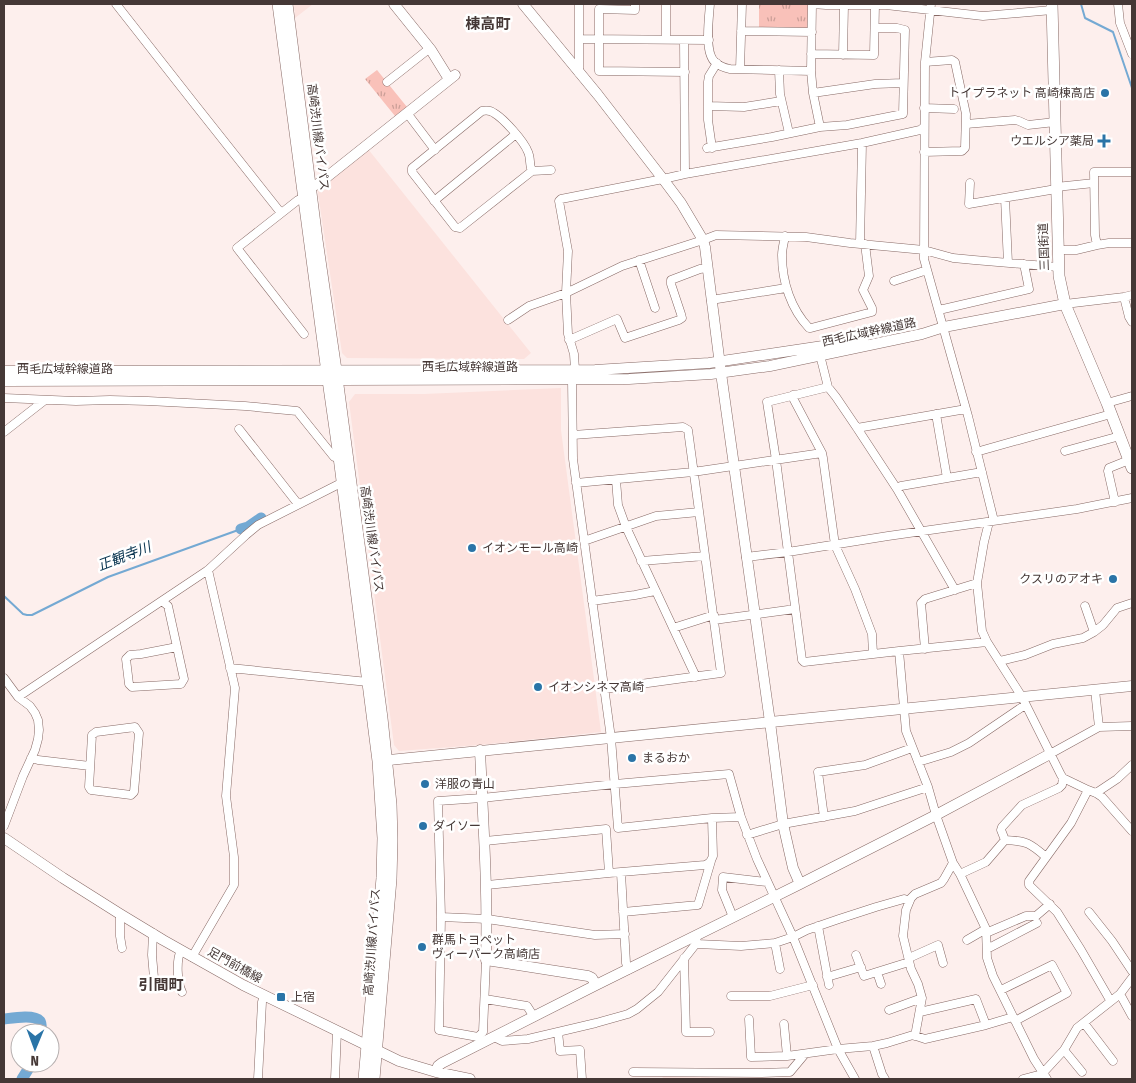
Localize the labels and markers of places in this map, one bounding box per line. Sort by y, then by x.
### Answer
place label: トイプラネット 高崎棟高店 [948,86,1095,100]
marker: トイプラネット 高崎棟高店 [1099,87,1111,99]
place label: ウエルシア薬局 [1010,134,1094,148]
marker: ウエルシア薬局 [1098,135,1110,147]
place label: イオンモール高崎 [482,541,578,555]
marker: イオンモール高崎 [466,542,478,554]
place label: クスリのアオキ [1019,572,1103,586]
marker: クスリのアオキ [1107,573,1119,585]
place label: イオンシネマ高崎 [548,680,644,694]
marker: イオンシネマ高崎 [532,681,544,693]
place label: まるおか [642,751,690,765]
marker: まるおか [626,752,638,764]
place label: 洋服の青山 [435,777,495,791]
marker: 洋服の青山 [419,778,431,790]
place label: ダイソー [433,819,481,833]
marker: ダイソー [417,820,429,832]
place label: 群馬トヨペット ヴィーパーク高崎店 [432,933,540,961]
marker: 群馬トヨペット ヴィーパーク高崎店 [416,941,428,953]
place label: 上宿 [291,990,315,1004]
marker: 上宿 [275,991,287,1003]

